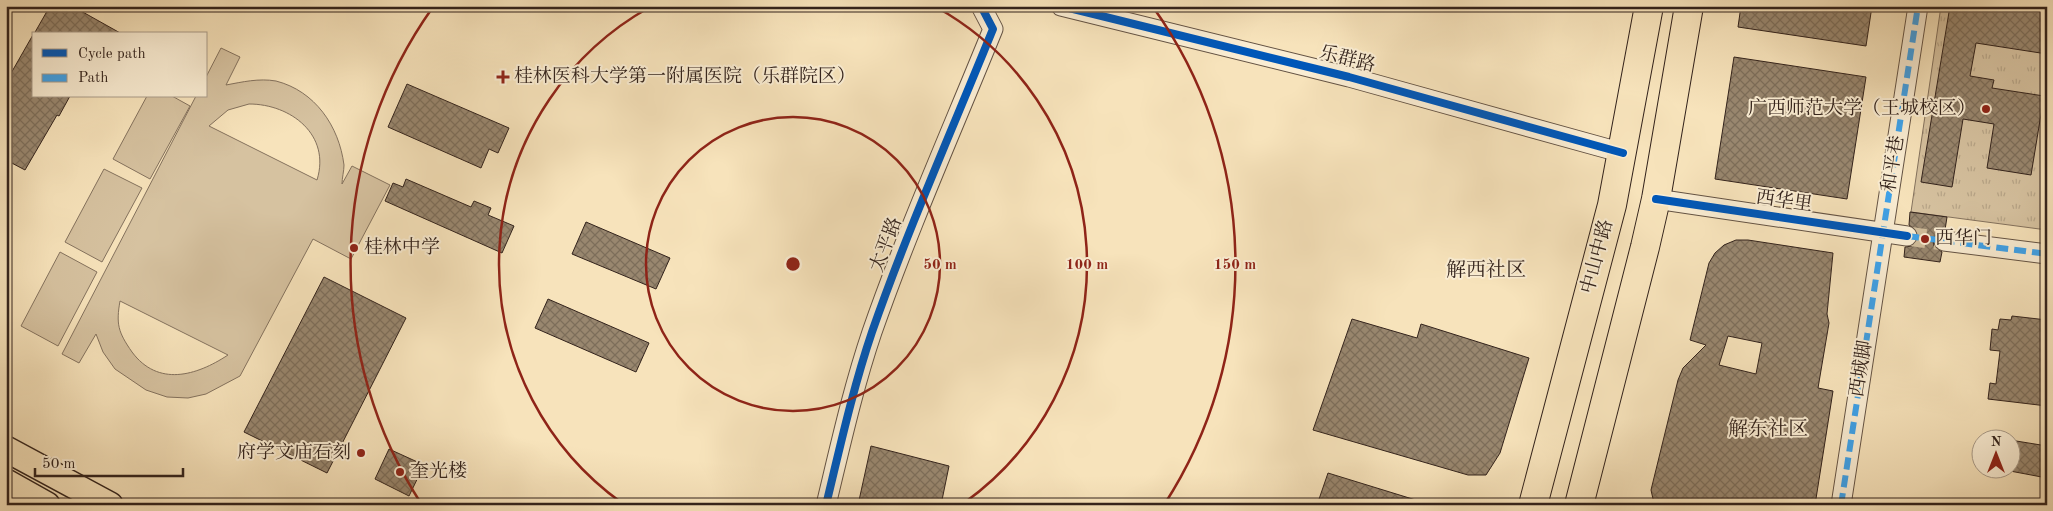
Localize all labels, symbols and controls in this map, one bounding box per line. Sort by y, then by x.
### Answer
legend [32,32,208,98]
street label: 乐群路 [1317,42,1377,76]
text: Cycle path [78,47,146,62]
place label: 桂林医科大学第一附属医院（乐群院区） [514,65,856,87]
marker: 桂林医科大学第一附属医院（乐群院区） [496,70,510,84]
text: Path [78,71,108,86]
place label: 广西师范大学（王城校区） [1748,97,1976,119]
marker: 广西师范大学（王城校区） [1980,103,1992,115]
street label: 和平巷 [1878,134,1908,194]
street label: 西华里 [1754,187,1814,215]
street label: 太平路 [866,214,906,275]
street label: 中山中路 [1577,217,1617,296]
place label: 西华门 [1935,227,1992,249]
marker: 西华门 [1919,233,1931,245]
place label: 桂林中学 [364,237,440,258]
marker: 桂林中学 [348,242,360,254]
centre of rings [784,255,802,273]
text: 50 m [923,258,957,273]
text: 100 m [1066,258,1108,273]
text: 150 m [1214,258,1256,273]
district label: 解西社区 [1446,259,1526,281]
street label: 西城脚 [1846,339,1876,399]
district label: 解东社区 [1728,418,1808,440]
north arrow [1970,428,2020,478]
text: N [1991,435,2002,449]
place label: 府学文庙石刻 [237,442,351,463]
scale bar [35,446,182,478]
marker: 府学文庙石刻 [355,447,367,459]
text: 50 m [42,457,76,472]
place label: 奎光楼 [410,460,467,482]
marker: 奎光楼 [394,466,406,478]

